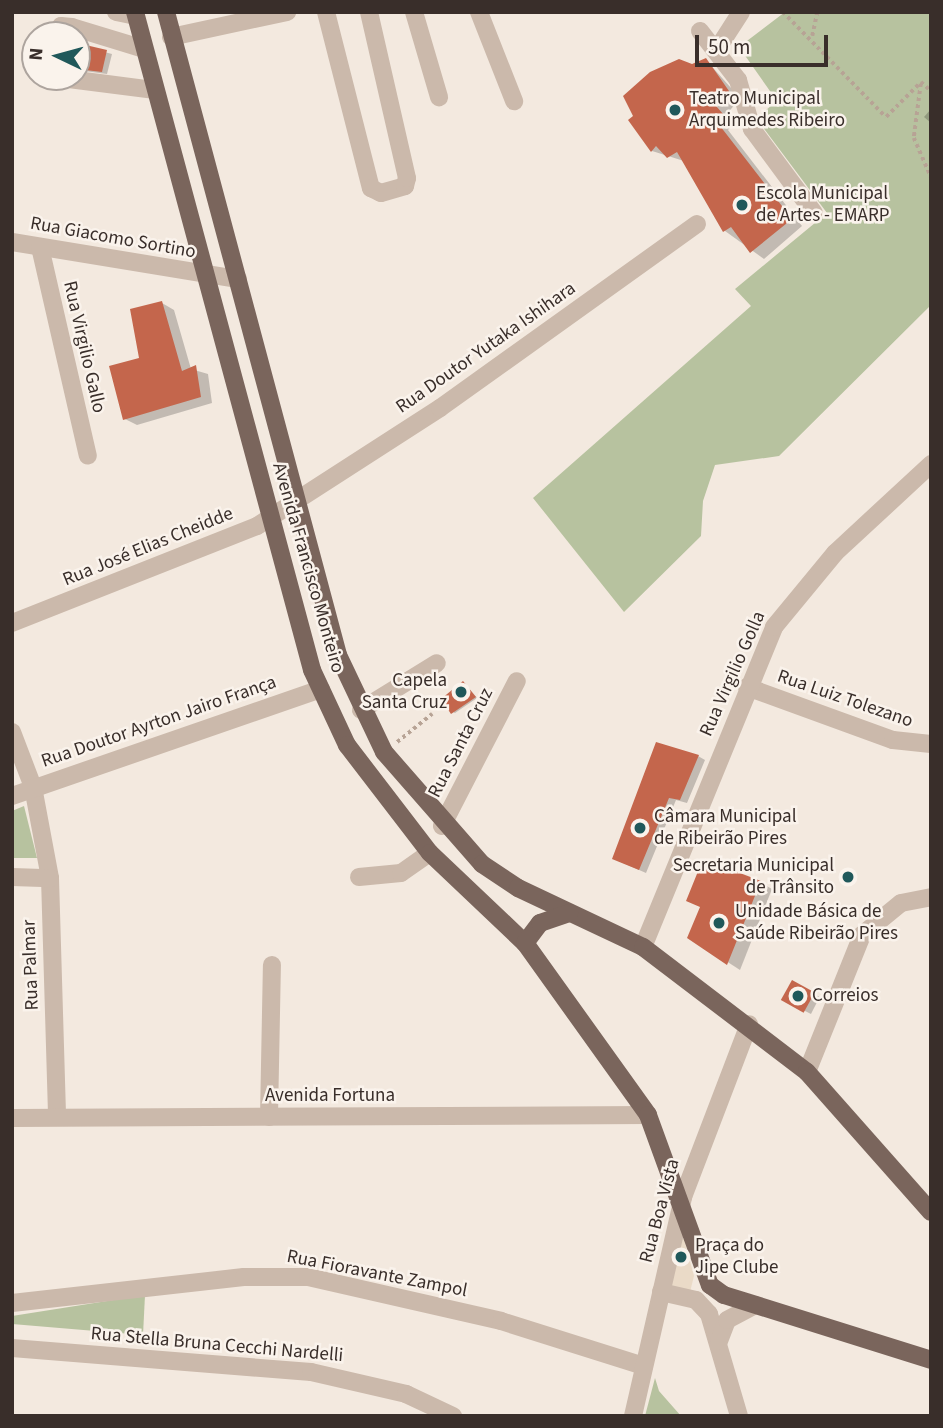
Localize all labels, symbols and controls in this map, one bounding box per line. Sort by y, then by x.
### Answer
north arrow [21,21,91,91]
scale bar [698,21,831,65]
text: 50 m [708,32,750,62]
text: N [23,47,51,62]
place label: Teatro Municipal Arquimedes Ribeiro [689,88,845,132]
marker: Teatro Municipal Arquimedes Ribeiro [667,102,683,118]
place label: Escola Municipal de Artes - EMARP [756,183,889,227]
marker: Escola Municipal de Artes - EMARP [734,197,750,213]
street label: Rua Giacomo Sortino [28,212,198,264]
street label: Rua Doutor Yutaka Ishihara [392,277,580,419]
street label: Rua Virgilio Gallo [58,279,110,415]
street label: Avenida Francisco Monteiro [267,460,349,676]
street label: Rua José Elias Cheidde [59,502,237,592]
street label: Rua Virgilio Golla [695,608,771,740]
street label: Rua Luiz Tolezano [774,665,916,733]
place label: Capela Santa Cruz [362,670,447,714]
street label: Rua Doutor Ayrton Jairo França [39,671,279,773]
street label: Rua Santa Cruz [424,684,498,802]
marker: Capela Santa Cruz [453,684,469,700]
place label: Câmara Municipal de Ribeirão Pires [654,806,797,850]
marker: Câmara Municipal de Ribeirão Pires [632,820,648,836]
place label: Secretaria Municipal de Trânsito [673,855,834,899]
marker: Secretaria Municipal de Trânsito [840,869,856,885]
place label: Unidade Básica de Saúde Ribeirão Pires [735,901,898,945]
marker: Unidade Básica de Saúde Ribeirão Pires [709,913,729,933]
street label: Rua Palmar [18,919,44,1011]
place label: Correios [812,985,878,1007]
marker: Correios [790,988,806,1004]
street label: Avenida Fortuna [265,1085,395,1107]
street label: Rua Boa Vista [635,1156,685,1266]
place label: Praça do Jipe Clube [695,1235,779,1279]
street label: Rua Fioravante Zampol [285,1245,469,1303]
marker: Praça do Jipe Clube [673,1249,689,1265]
street label: Rua Stella Bruna Cecchi Nardelli [90,1323,344,1367]

